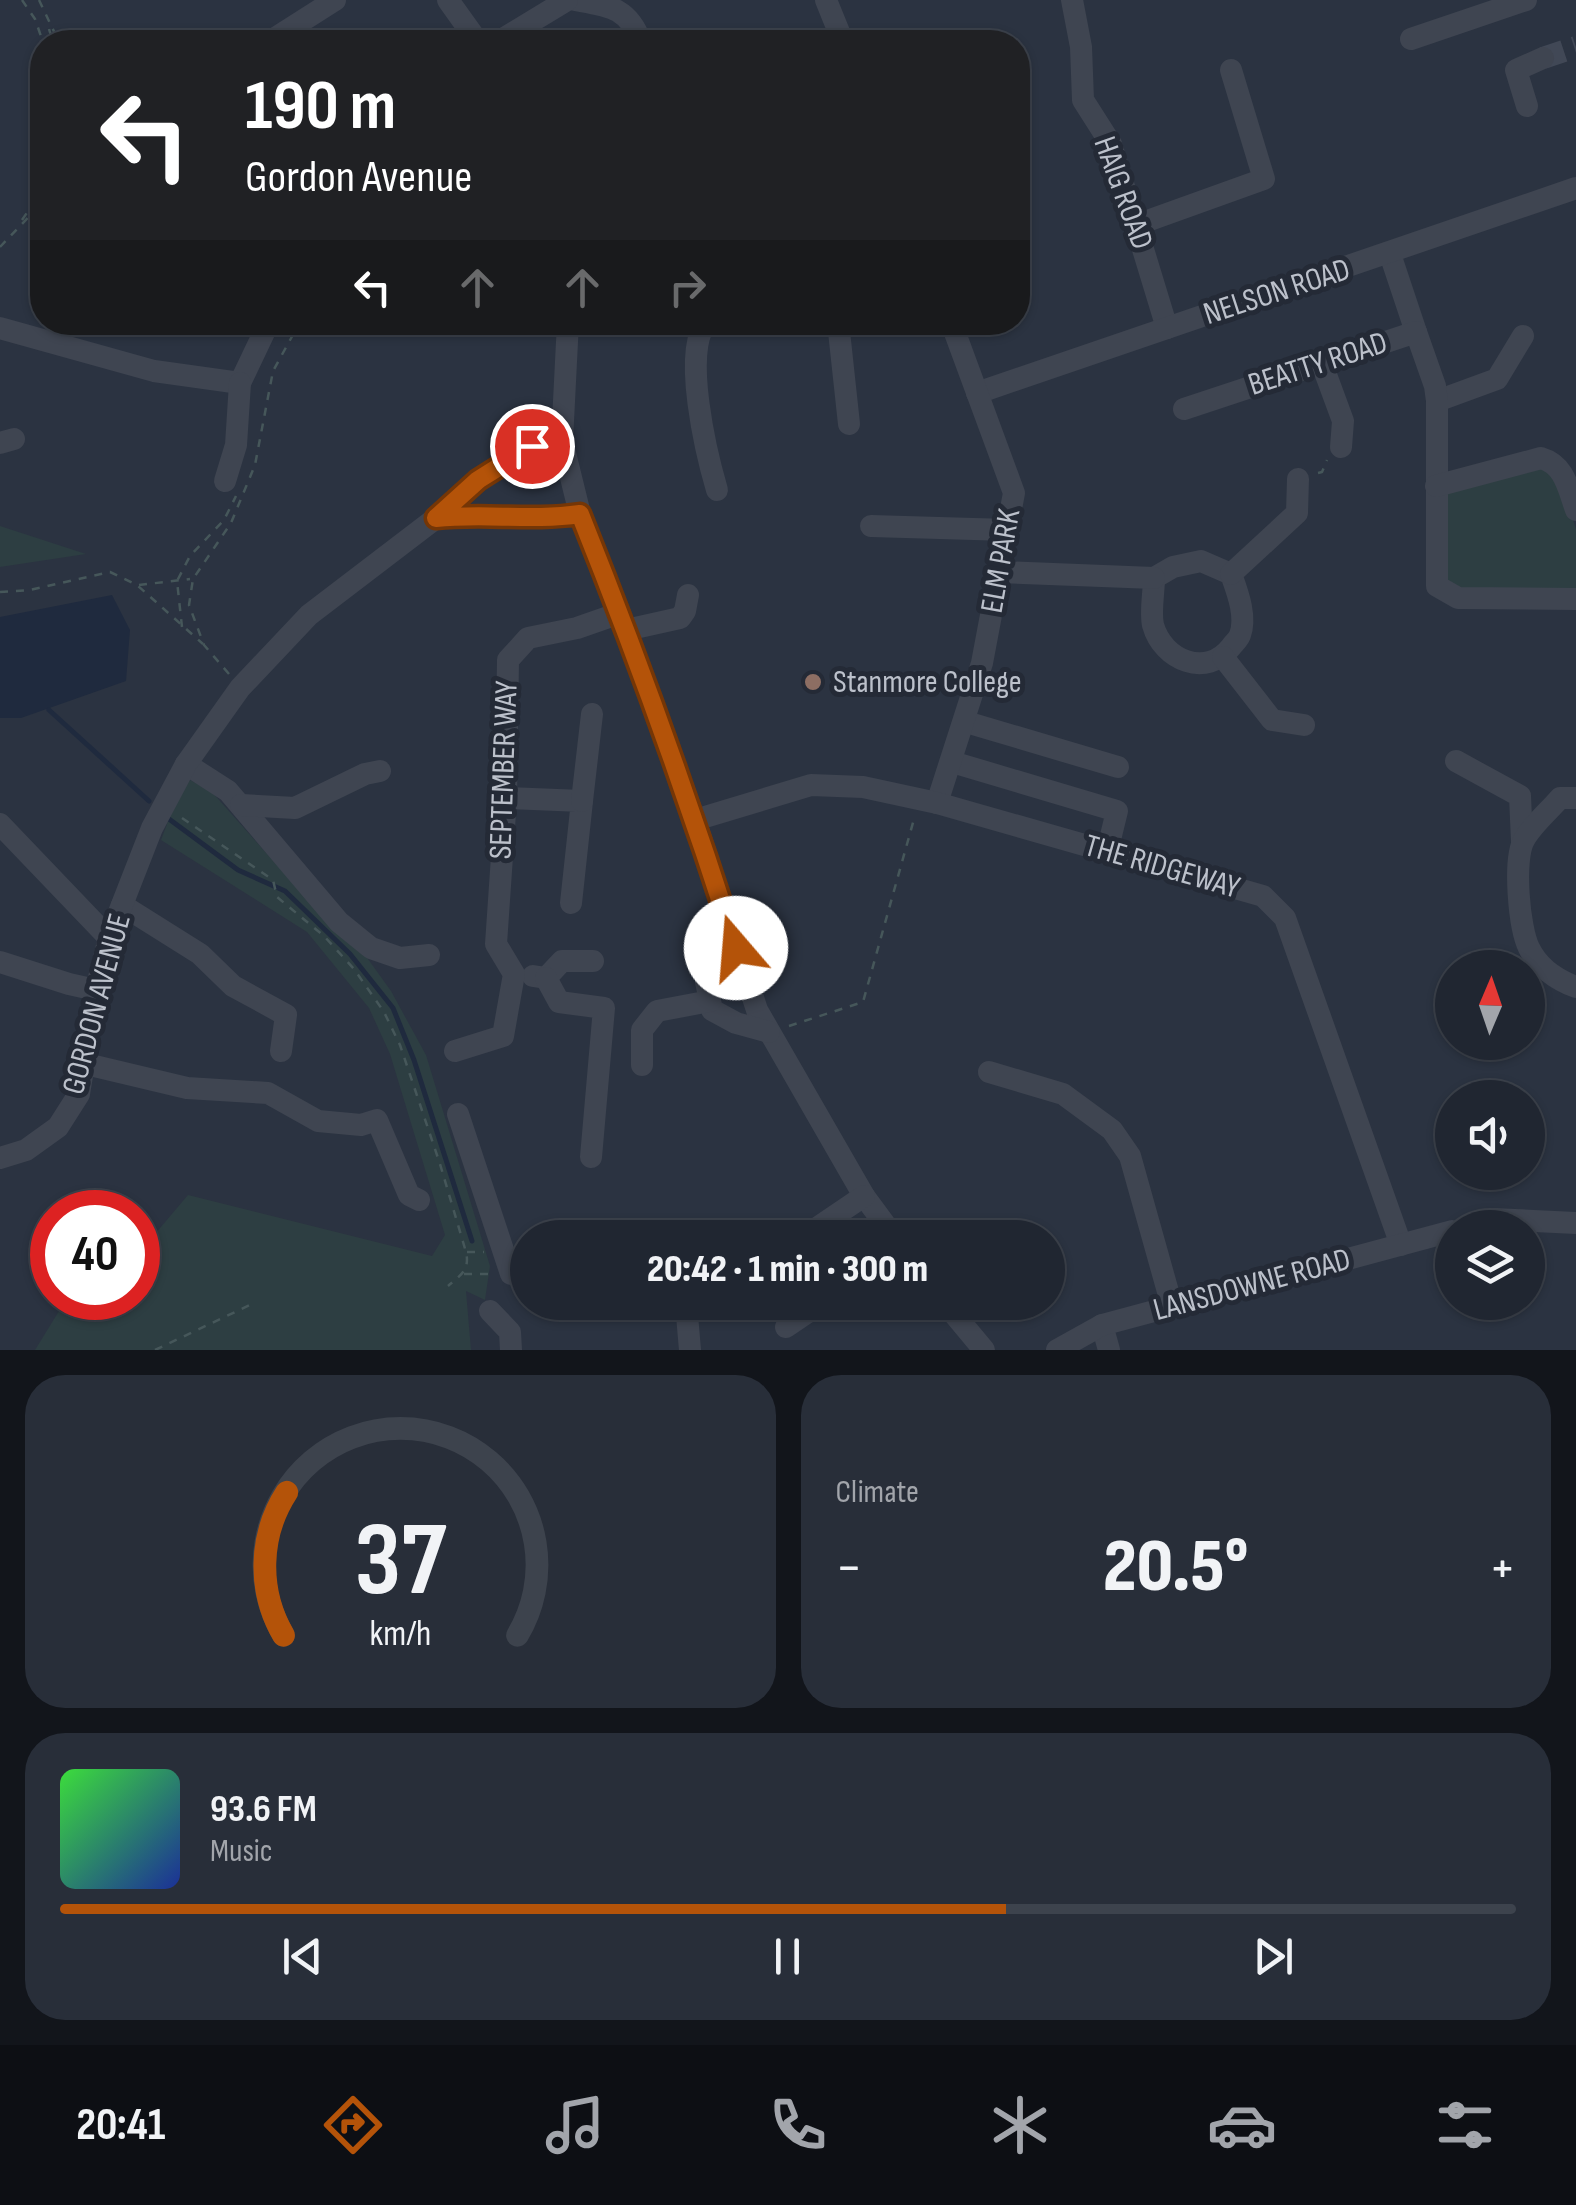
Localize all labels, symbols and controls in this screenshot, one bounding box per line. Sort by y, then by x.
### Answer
text: 190 m [245,65,396,149]
icon: left [80,70,210,200]
street label: HAIG ROAD [1085,131,1161,255]
text: Gordon Avenue [245,150,472,205]
street label: NELSON ROAD [1199,250,1355,334]
icon: left [345,260,400,315]
icon: ahead [450,260,505,315]
icon: ahead [555,260,610,315]
icon: right [660,260,715,315]
street label: BEATTY ROAD [1244,323,1392,405]
pin [490,404,575,489]
icon: arrive [505,419,560,474]
street label: ELM PARK [973,506,1029,616]
place label: Stanmore College [833,663,1022,702]
marker: Stanmore College [802,671,824,693]
street label: SEPTEMBER WAY [481,679,527,860]
street label: THE RIDGEWAY [1080,826,1245,908]
position arrow [684,896,788,1000]
street label: GORDON AVENUE [54,909,140,1099]
north arrow [1435,950,1545,1060]
map controls [1435,950,1545,1320]
button: sound [1435,1080,1545,1190]
speed limit sign: 40 [30,1190,160,1320]
button: layers [1435,1210,1545,1320]
street label: LANSDOWNE ROAD [1149,1240,1355,1330]
text: 20:42 · 1 min · 300 m [647,1247,928,1292]
text: Climate [836,1473,919,1512]
text: 37 [354,1499,447,1624]
text: 20.5° [1103,1522,1249,1613]
text: − [836,1535,862,1602]
text: + [1489,1535,1516,1602]
text: km/h [369,1613,431,1656]
text: 93.6 FM [210,1787,317,1832]
text: Music [210,1832,273,1871]
icon: previous [275,1929,330,1984]
icon: pause [760,1929,815,1984]
icon: next [1246,1929,1301,1984]
icon: directions [318,2090,388,2160]
icon: music [540,2090,610,2160]
icon: phone [763,2090,833,2160]
icon: climate [985,2090,1055,2160]
icon: car [1207,2090,1277,2160]
icon: filters [1430,2090,1500,2160]
text: 20:41 [76,2098,165,2153]

